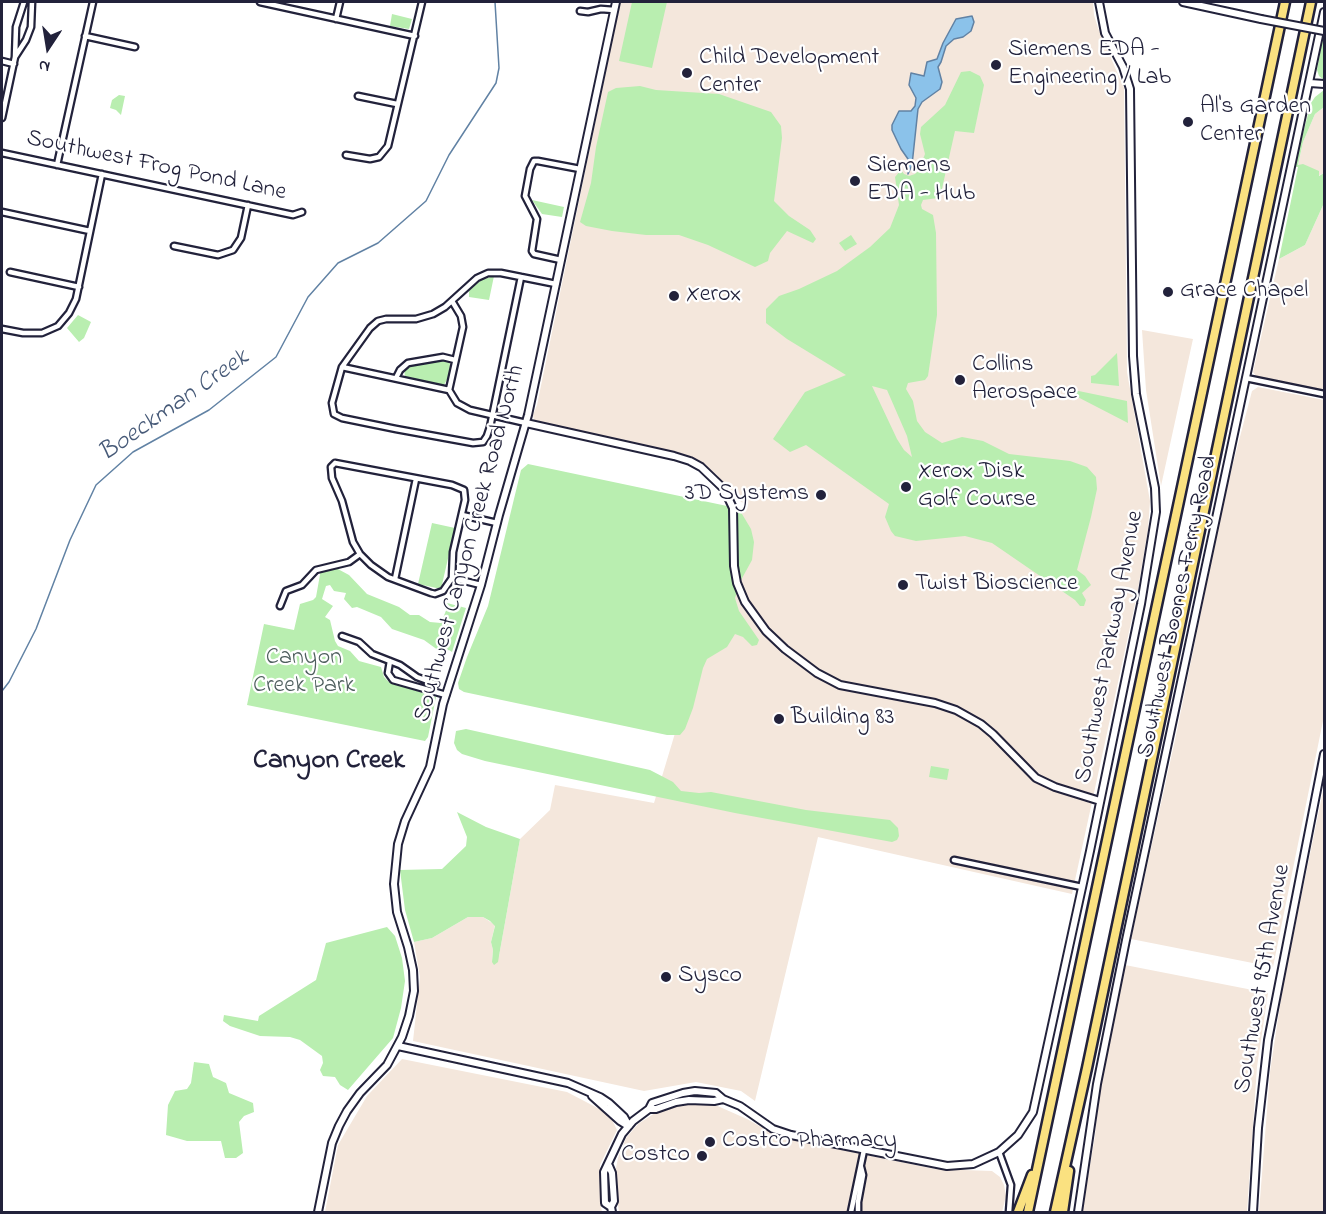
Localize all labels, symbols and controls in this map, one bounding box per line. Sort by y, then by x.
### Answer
north arrow [18,18,78,78]
place label: Siemens EDA - Engineering / Lab [1008,37,1171,93]
place label: Child Development Center [699,45,879,101]
text: N [36,53,52,78]
marker: Siemens EDA - Engineering / Lab [989,58,1003,72]
marker: Child Development Center [680,66,694,80]
place label: Al's Garden Center [1200,94,1311,150]
marker: Al's Garden Center [1181,115,1195,129]
street label: Southwest Frog Pond Lane [23,125,289,209]
place label: Siemens EDA - Hub [867,153,975,209]
marker: Siemens EDA - Hub [848,174,862,188]
place label: Grace Chapel [1180,278,1308,306]
place label: Xerox [686,282,741,310]
marker: Grace Chapel [1161,285,1175,299]
marker: Xerox [667,289,681,303]
water label: Boeckman Creek [94,344,256,470]
place label: Collins Aerospace [972,352,1077,408]
street label: Southwest Canyon Creek Road North [409,362,533,726]
marker: Collins Aerospace [953,373,967,387]
street label: Southwest Boones Ferry Road [1133,453,1225,761]
place label: Xerox Disk Golf Course [918,459,1036,515]
marker: Xerox Disk Golf Course [899,480,913,494]
place label: 3D Systems [685,481,809,509]
marker: 3D Systems [814,488,828,502]
street label: Southwest Parkway Avenue [1070,508,1152,786]
place label: Twist Bioscience [915,571,1078,599]
marker: Twist Bioscience [896,578,910,592]
park label: Canyon Creek Park [253,645,355,701]
place label: Building 83 [791,705,895,733]
marker: Building 83 [772,712,786,726]
district label: Canyon Creek [253,747,405,779]
street label: Southwest 95th Avenue [1230,862,1298,1096]
place label: Sysco [678,963,742,991]
marker: Sysco [659,970,673,984]
place label: Costco Pharmacy [722,1128,897,1156]
marker: Costco Pharmacy [703,1135,717,1149]
place label: Costco [621,1142,690,1170]
marker: Costco [695,1149,709,1163]

